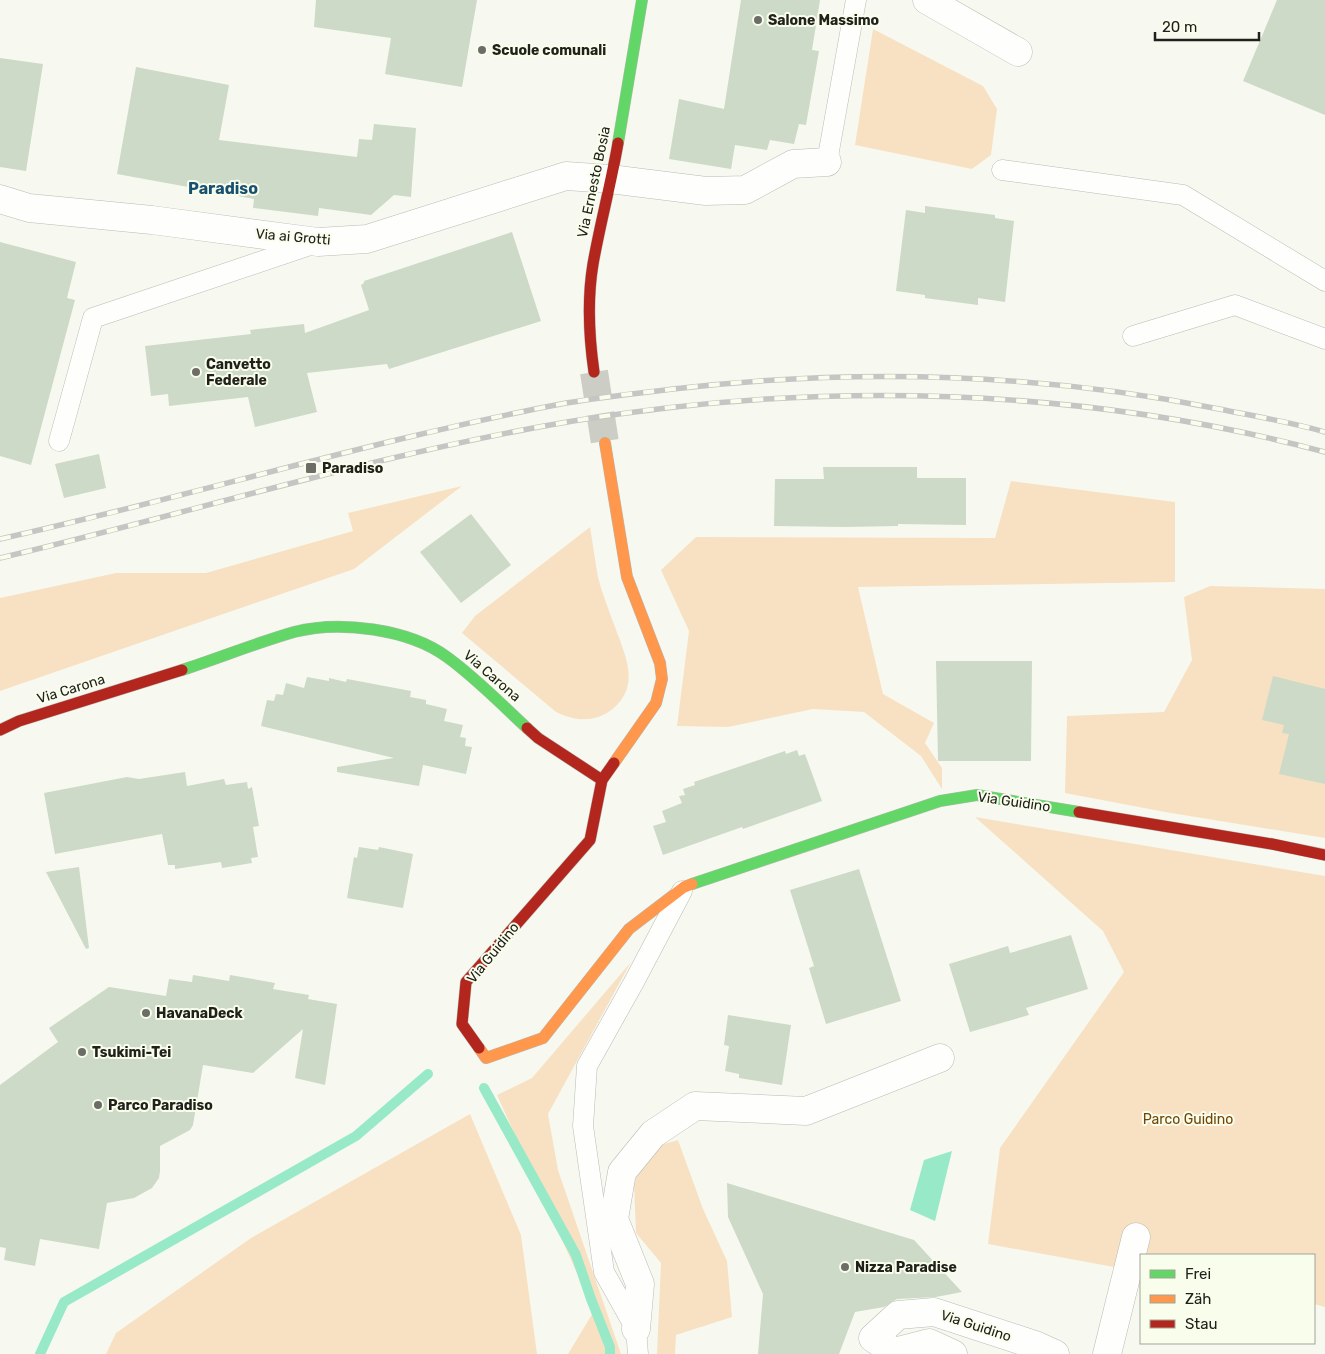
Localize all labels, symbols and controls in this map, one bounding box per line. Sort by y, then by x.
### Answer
scale bar [1155,10,1259,42]
place label: Salone Massimo [768,12,879,29]
marker: Salone Massimo [752,14,764,26]
text: 20 m [1162,18,1197,36]
place label: Scuole comunali [492,42,606,59]
marker: Scuole comunali [476,44,488,56]
street label: Via Ernesto Bosia [574,125,614,239]
district label: Paradiso [188,179,258,198]
street label: Via ai Grotti [255,225,331,249]
place label: Canvetto Federale [206,356,271,389]
marker: Canvetto Federale [190,366,202,378]
place label: Paradiso [322,460,383,477]
marker: Paradiso [304,461,318,475]
street label: Via Carona [460,647,524,705]
street label: Via Carona [35,671,107,707]
street label: Via Guidino [977,788,1051,816]
street label: Via Guidino [463,919,523,987]
place label: HavanaDeck [156,1005,244,1022]
marker: HavanaDeck [140,1007,152,1019]
place label: Tsukimi-Tei [92,1044,171,1061]
marker: Tsukimi-Tei [76,1046,88,1058]
place label: Parco Paradiso [108,1097,213,1114]
marker: Parco Paradiso [92,1099,104,1111]
park label: Parco Guidino [1143,1111,1233,1128]
legend [1140,1254,1315,1344]
place label: Nizza Paradise [855,1259,957,1276]
marker: Nizza Paradise [839,1261,851,1273]
text: Frei [1185,1265,1211,1283]
text: Zäh [1185,1290,1211,1308]
street label: Via Guidino [939,1307,1013,1345]
text: Stau [1185,1315,1218,1333]

